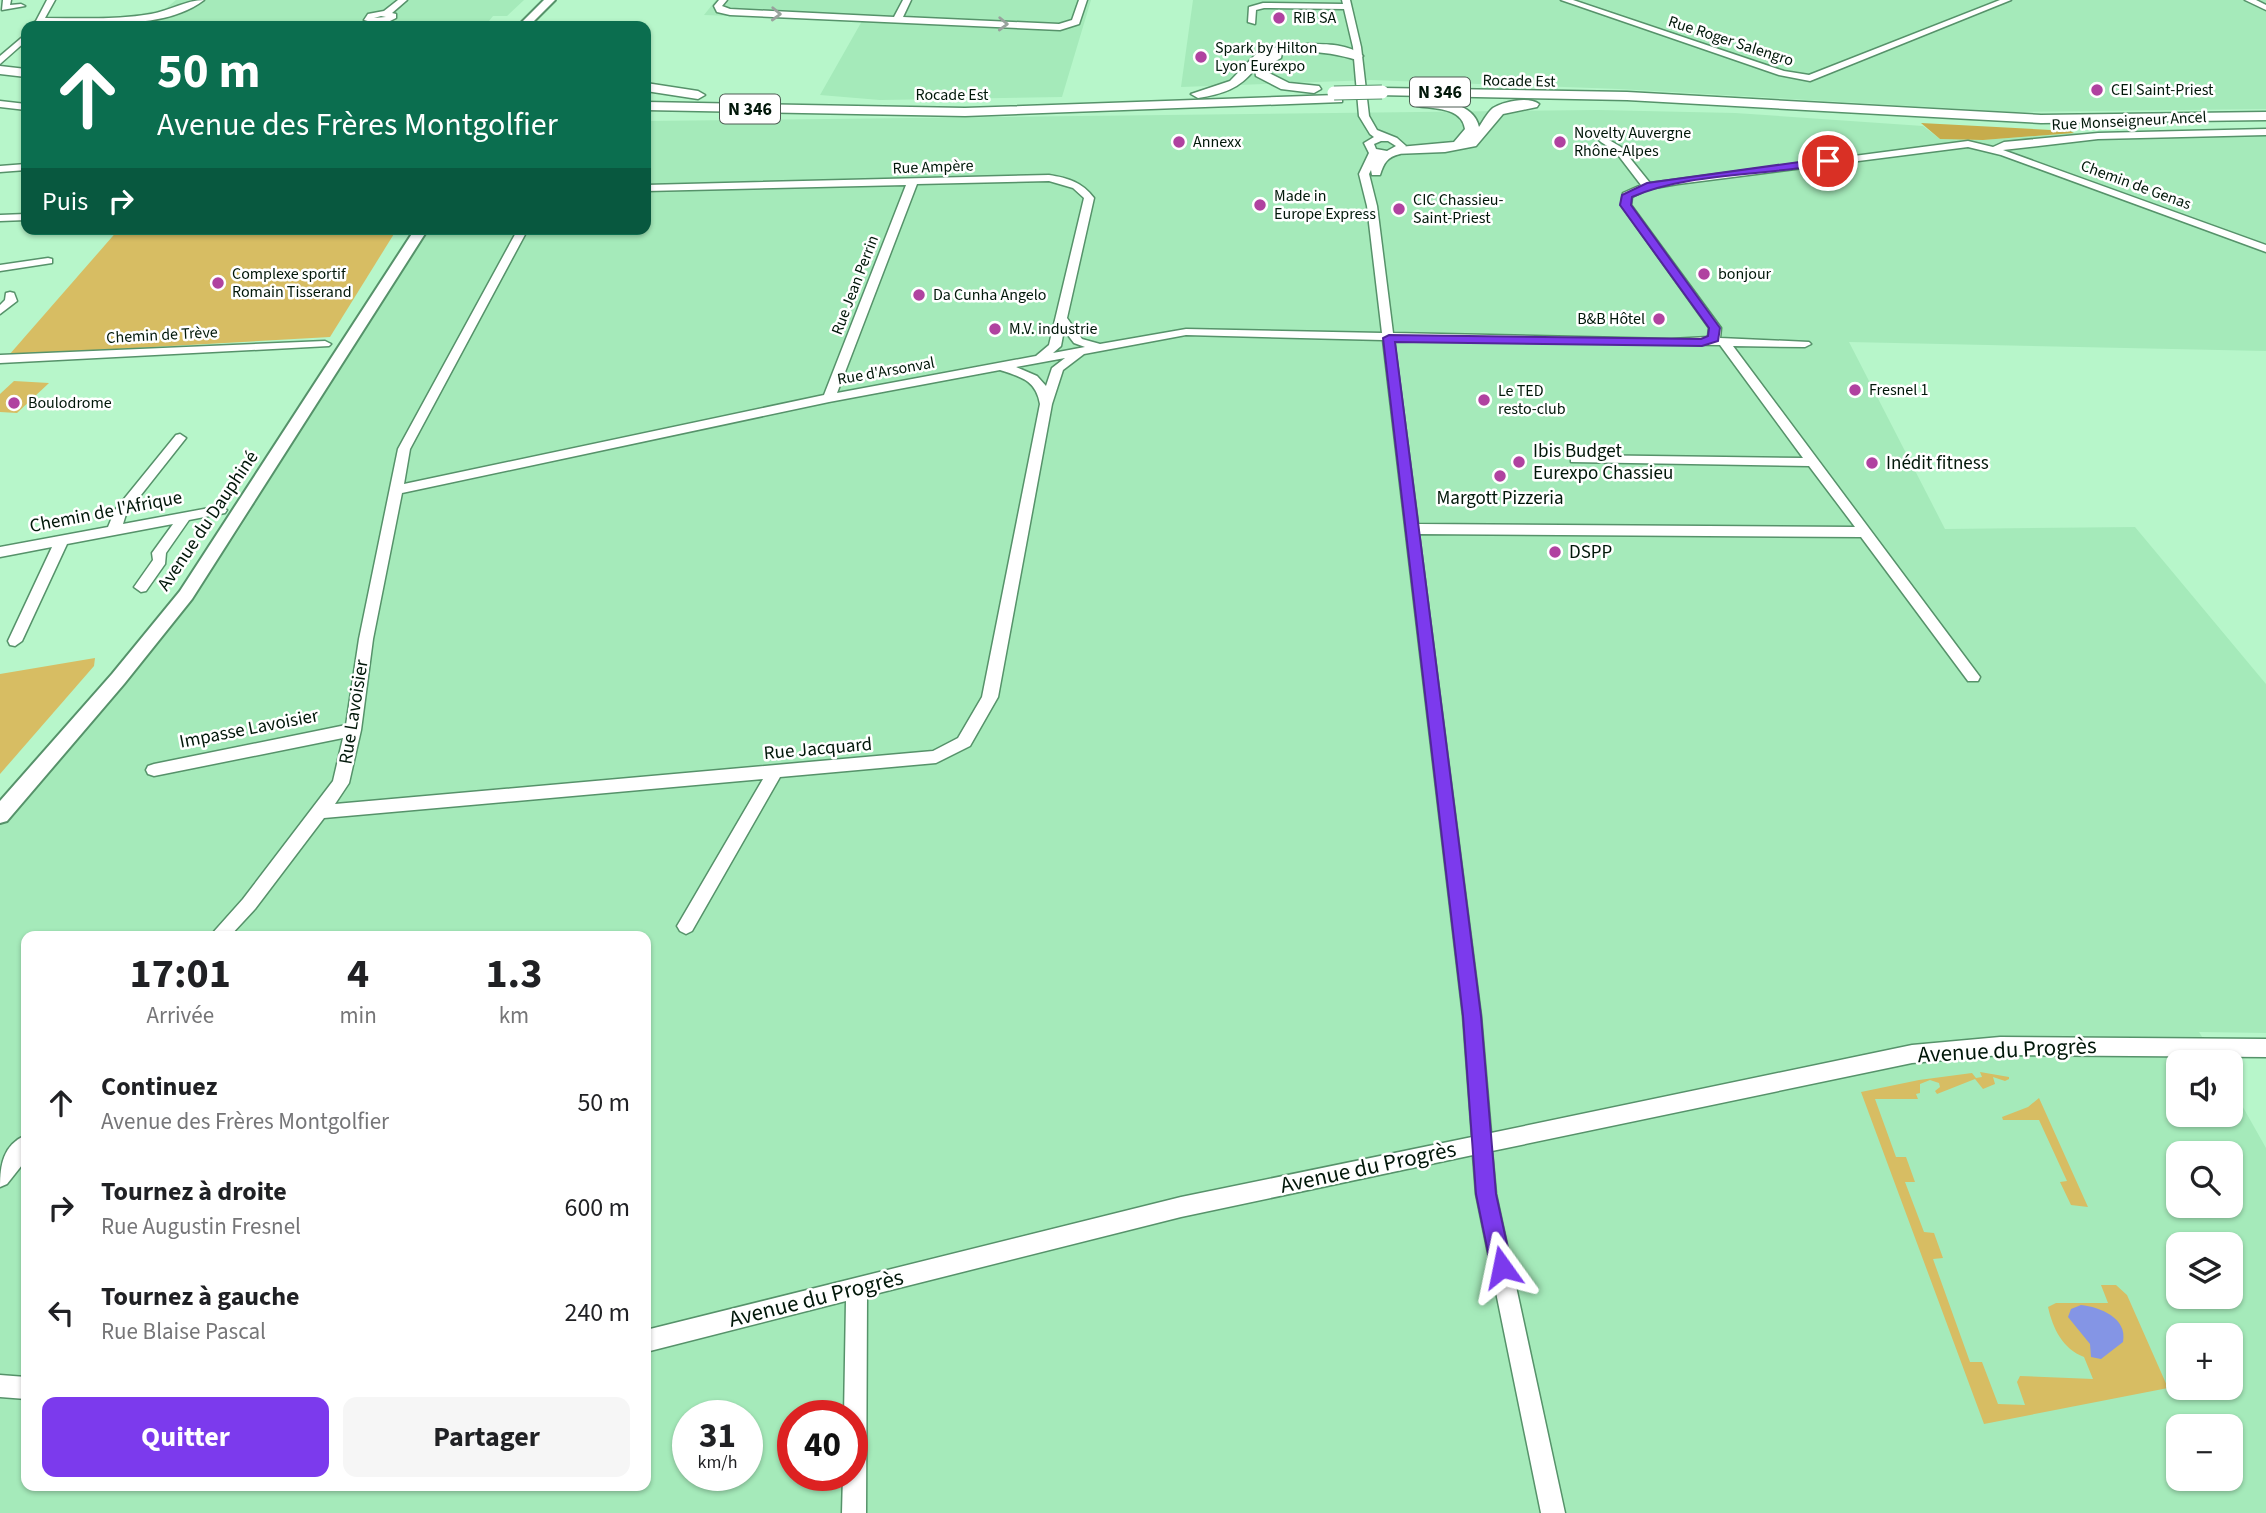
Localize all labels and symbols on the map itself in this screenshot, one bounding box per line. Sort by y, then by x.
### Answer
one-way arrow [771,7,782,22]
place label: RIB SA [1293,7,1336,29]
marker: RIB SA [1271,10,1287,26]
street label: Rue Roger Salengro [1665,10,1797,72]
one-way arrow [998,17,1009,32]
place label: Spark by Hilton Lyon Eurexpo [1215,37,1317,77]
marker: Spark by Hilton Lyon Eurexpo [1193,49,1209,65]
street label: Rocade Est [1482,69,1556,93]
road number: N 346 [1410,78,1470,106]
place label: CEI Saint-Priest [2111,79,2214,101]
marker: CEI Saint-Priest [2089,82,2105,98]
street label: Rocade Est [915,84,989,106]
road number: N 346 [720,94,780,124]
street label: Rue Monseigneur Ancel [2051,106,2207,136]
place label: Novelty Auvergne Rhône-Alpes [1574,122,1691,162]
place label: Annexx [1193,131,1241,153]
pin [1798,131,1858,191]
marker: Annexx [1171,134,1187,150]
marker: Novelty Auvergne Rhône-Alpes [1552,134,1568,150]
street label: Rue Ampère [892,155,974,179]
street label: Chemin de Genas [2078,155,2195,215]
place label: Made in Europe Express [1274,185,1376,225]
place label: CIC Chassieu- Saint-Priest [1413,189,1504,229]
marker: Made in Europe Express [1252,197,1268,213]
marker: CIC Chassieu- Saint-Priest [1391,201,1407,217]
street label: Rue Jean Perrin [826,232,884,338]
place label: Complexe sportif Romain Tisserand [232,263,352,303]
place label: bonjour [1718,263,1772,285]
marker: bonjour [1696,266,1712,282]
marker: Complexe sportif Romain Tisserand [210,275,226,291]
place label: Da Cunha Angelo [933,284,1046,306]
marker: Da Cunha Angelo [911,287,927,303]
place label: B&B Hôtel [1577,308,1645,330]
marker: B&B Hôtel [1651,311,1667,327]
place label: M.V. industrie [1009,318,1098,340]
street label: Chemin de Trève [106,321,218,349]
marker: M.V. industrie [987,321,1003,337]
street label: Rue d'Arsonval [836,352,936,390]
place label: Fresnel 1 [1869,379,1929,401]
place label: Le TED resto-club [1498,380,1566,420]
marker: Fresnel 1 [1847,382,1863,398]
place label: Boulodrome [28,392,112,414]
marker: Le TED resto-club [1476,392,1492,408]
marker: Boulodrome [6,395,22,411]
place label: Ibis Budget Eurexpo Chassieu [1533,438,1673,487]
street label: Avenue du Dauphiné [151,445,265,597]
place label: Inédit fitness [1886,450,1989,477]
marker: Ibis Budget Eurexpo Chassieu [1511,454,1527,470]
marker: Inédit fitness [1864,455,1880,471]
marker: Margott Pizzeria [1492,468,1508,484]
street label: Chemin de l'Afrique [27,484,185,540]
place label: Margott Pizzeria [1437,485,1564,512]
place label: DSPP [1569,539,1612,566]
marker: DSPP [1547,544,1563,560]
street label: Rue Lavoisier [332,657,376,766]
street label: Impasse Lavoisier [177,702,321,756]
street label: Rue Jacquard [763,731,873,767]
street label: Avenue du Progrès [1917,1029,2097,1071]
street label: Avenue du Progrès [1277,1132,1459,1202]
position arrow [1465,1230,1539,1304]
street label: Avenue du Progrès [725,1260,907,1336]
speed limit sign: 40 [777,1400,868,1491]

